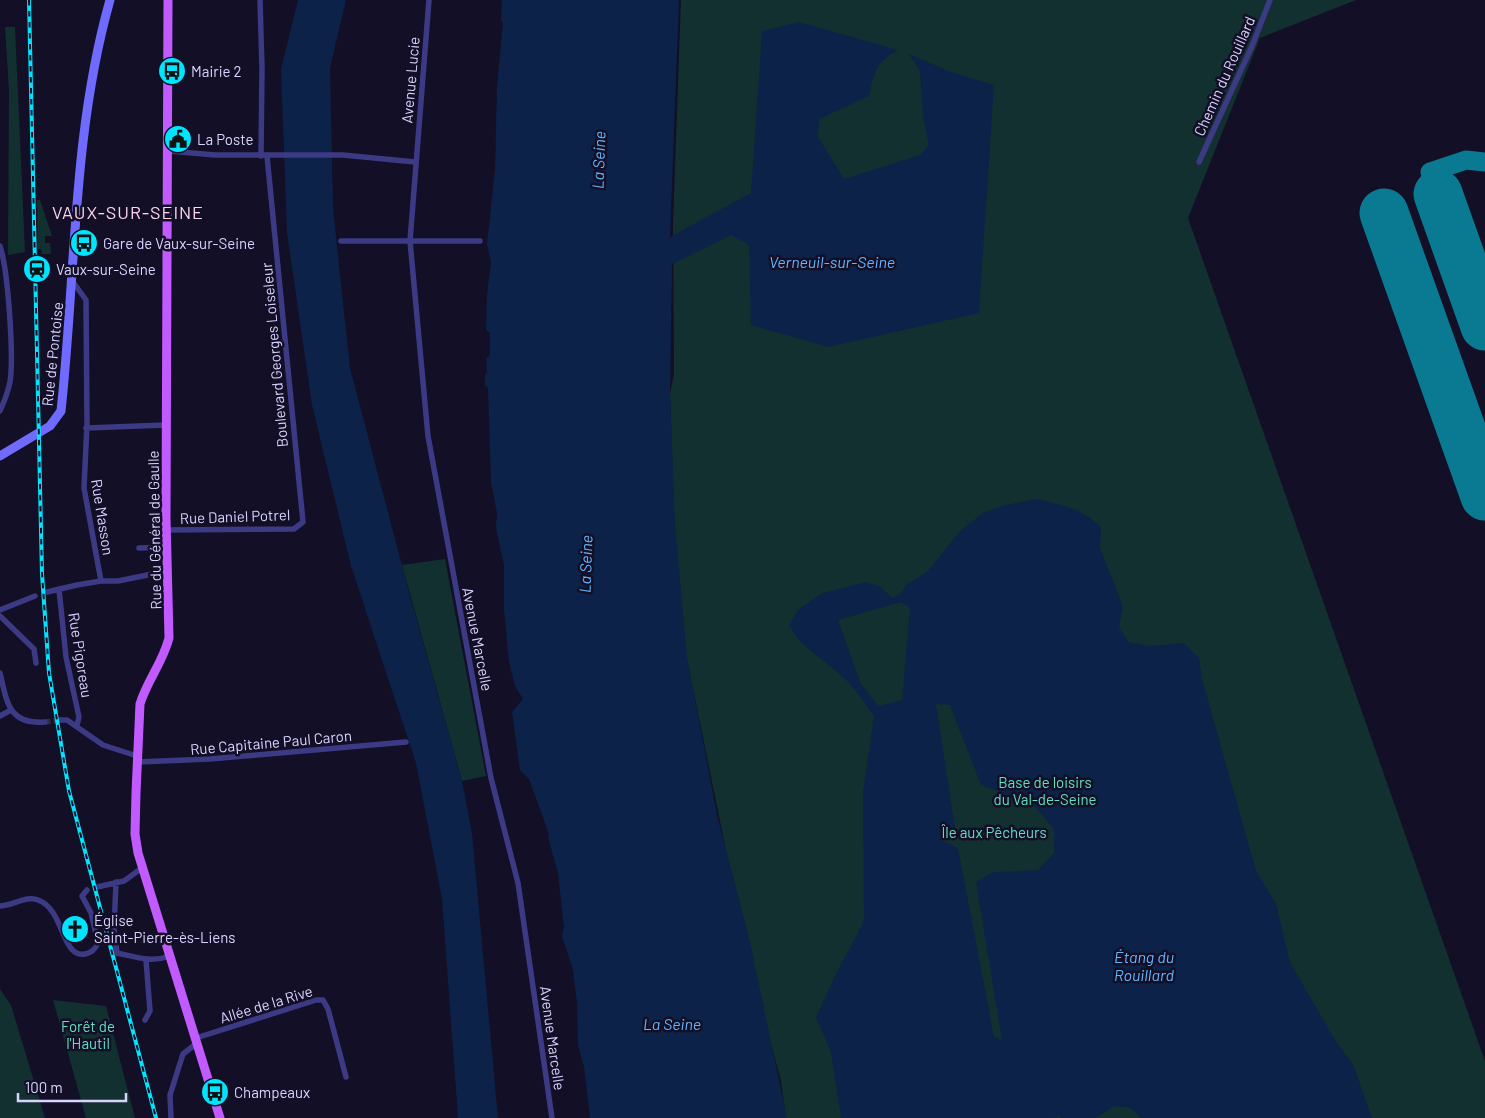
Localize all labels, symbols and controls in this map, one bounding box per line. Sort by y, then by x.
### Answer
street label: Chemin du Rouillard [1190,13,1258,139]
street label: Avenue Lucie [397,36,423,124]
bus stop icon: Mairie 2 [157,56,187,86]
place label: Mairie 2 [191,62,242,80]
public building icon: La Poste [163,124,193,154]
place label: La Poste [197,130,253,148]
water label: La Seine [587,131,609,189]
district label: VAUX-SUR-SEINE [52,201,204,223]
bus stop icon: Gare de Vaux-sur-Seine [69,228,99,258]
place label: Gare de Vaux-sur-Seine [103,234,255,252]
water label: Verneuil-sur-Seine [769,252,895,271]
station icon: Vaux-sur-Seine [22,254,52,284]
place label: Vaux-sur-Seine [56,260,156,278]
street label: Boulevard Georges Loiseleur [257,261,291,448]
street label: Rue de Pontoise [38,301,66,407]
street label: Rue du Général de Gaulle [144,450,164,610]
street label: Rue Masson [88,478,118,556]
street label: Rue Daniel Potrel [180,505,290,527]
water label: La Seine [574,535,596,593]
street label: Avenue Marcelle [459,586,497,692]
street label: Rue Pigoreau [65,611,97,699]
street label: Rue Capitaine Paul Caron [189,726,353,758]
park label: Base de loisirs du Val-de-Seine [993,773,1097,808]
park label: Île aux Pêcheurs [941,823,1047,841]
place label: Église Saint-Pierre-ès-Liens [94,911,236,946]
church icon: Église Saint-Pierre-ès-Liens [60,914,90,944]
water label: Étang du Rouillard [1114,947,1174,984]
street label: Allée de la Rive [217,981,315,1027]
street label: Avenue Marcelle [537,985,569,1091]
water label: La Seine [643,1014,701,1033]
park label: Forêt de l'Hautil [61,1017,115,1052]
scale bar [18,1070,125,1102]
bus stop icon: Champeaux [200,1077,230,1107]
text: 100 m [25,1078,63,1096]
place label: Champeaux [234,1083,310,1101]

